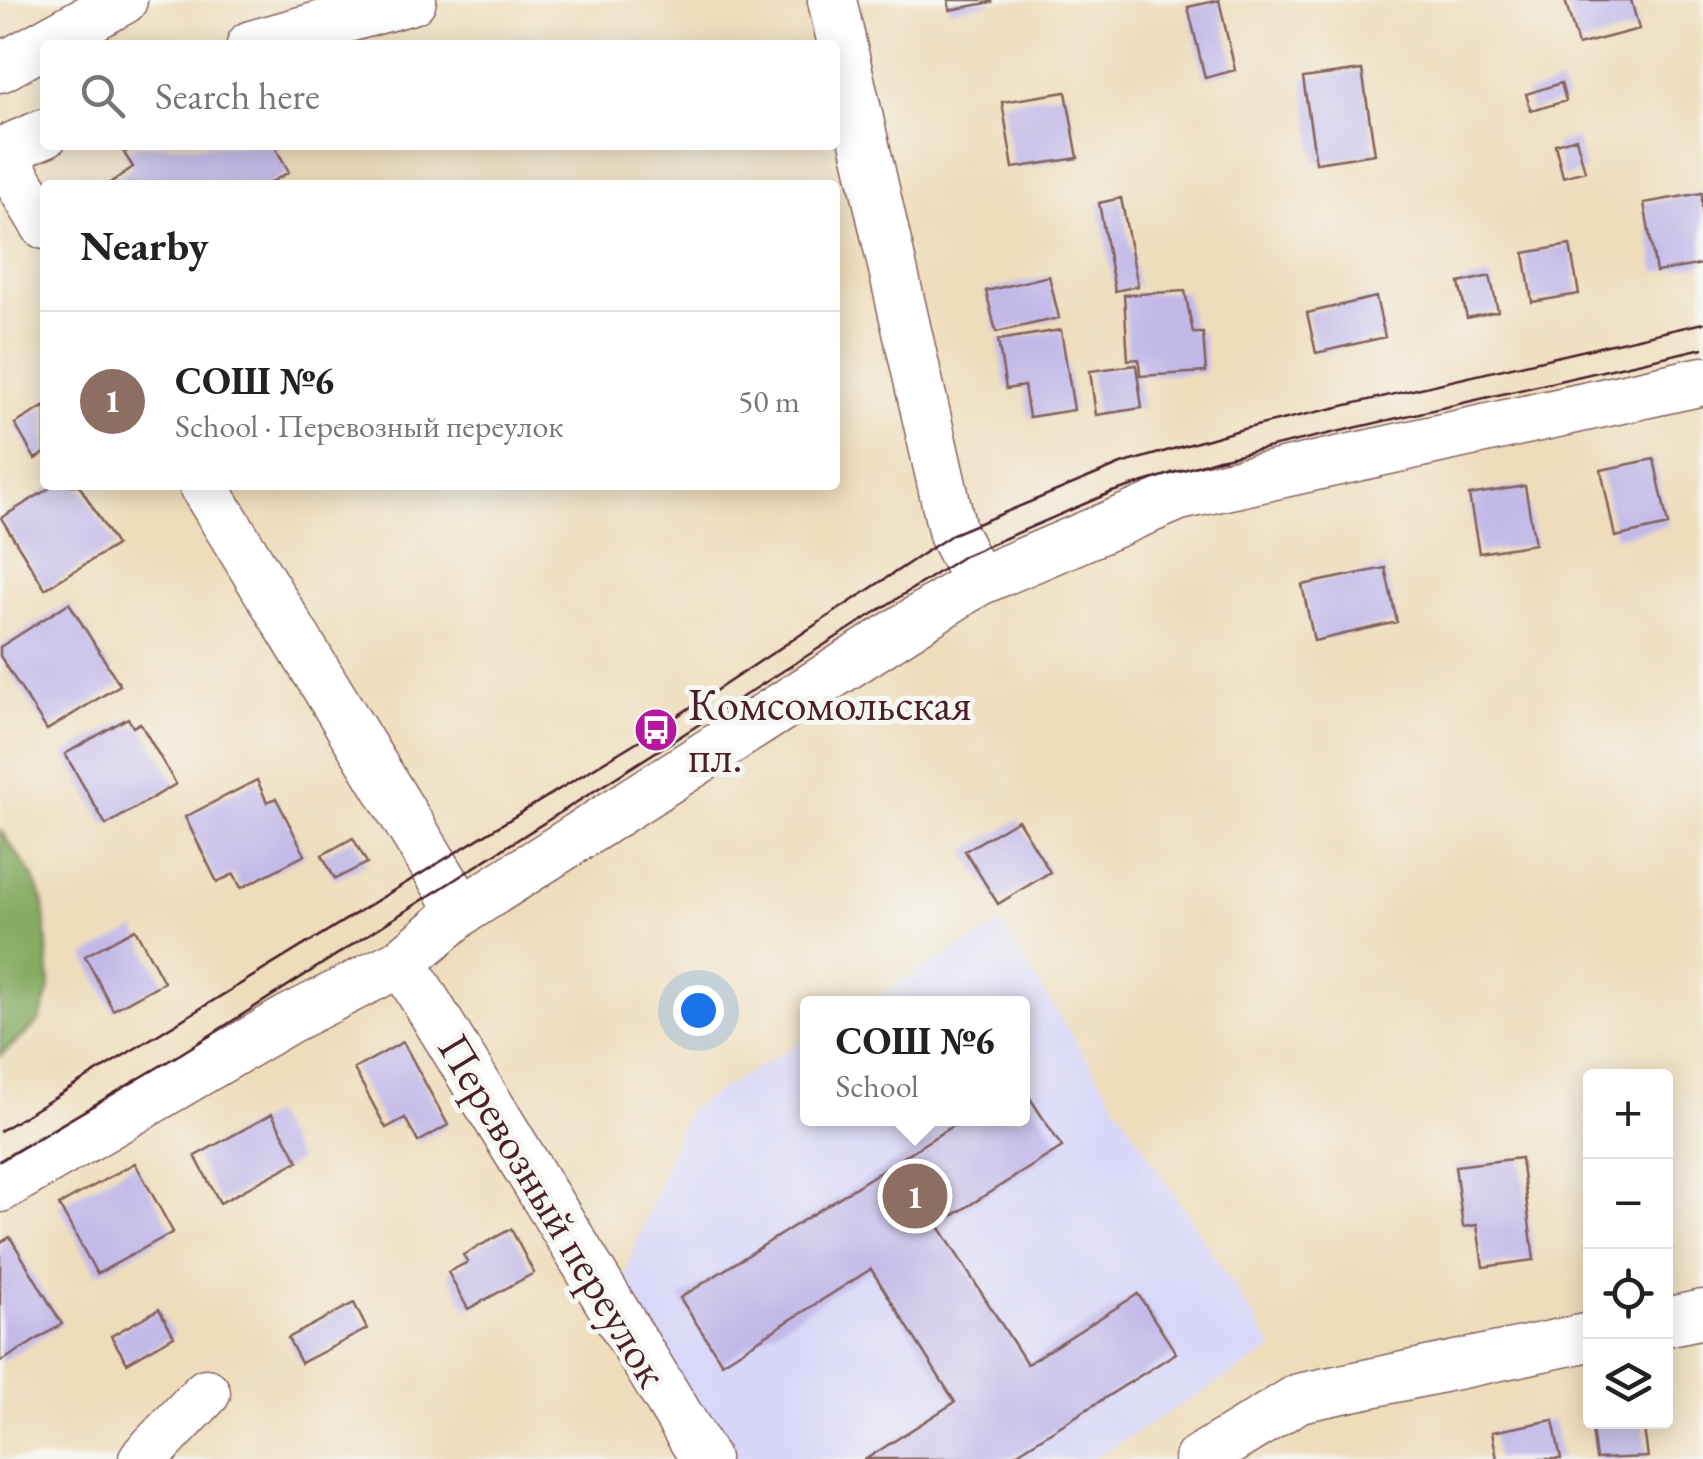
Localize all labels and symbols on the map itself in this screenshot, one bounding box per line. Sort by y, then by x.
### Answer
place label: Комсомольская пл. [688,675,972,785]
bus stop icon: Комсомольская пл. [633,707,679,753]
your location [673,985,724,1036]
street label: Перевозный переулок [426,1023,682,1397]
pin: 1 [882,1158,948,1234]

